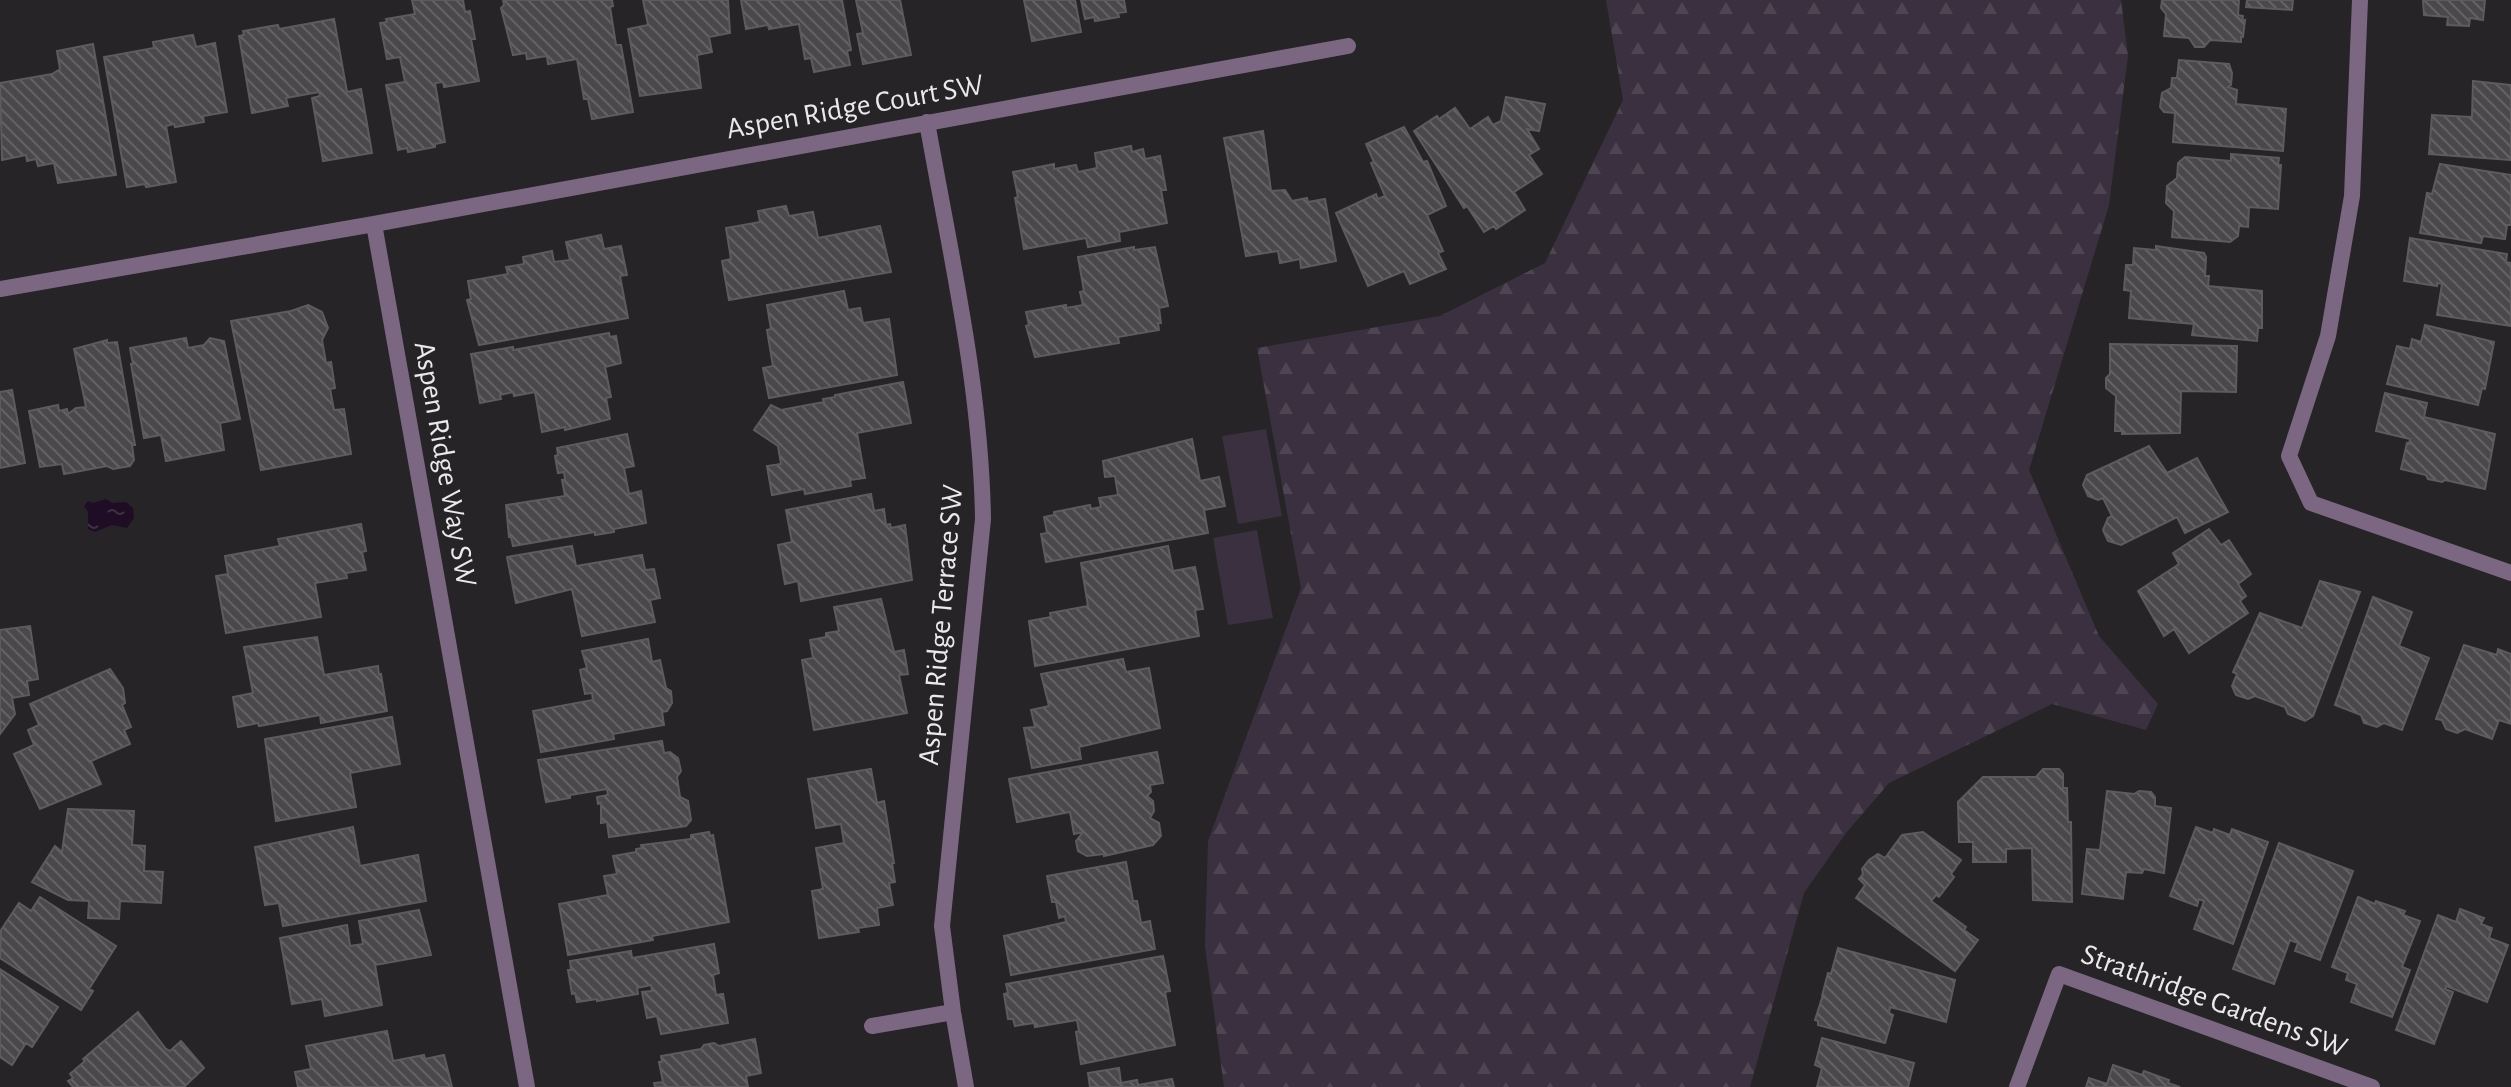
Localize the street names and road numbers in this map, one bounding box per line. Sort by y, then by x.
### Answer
street label: Aspen Ridge Court SW [724,70,986,144]
street label: Aspen Ridge Way SW [409,339,481,589]
street label: Aspen Ridge Terrace SW [914,483,968,767]
street label: Strathridge Gardens SW [2077,939,2351,1063]

